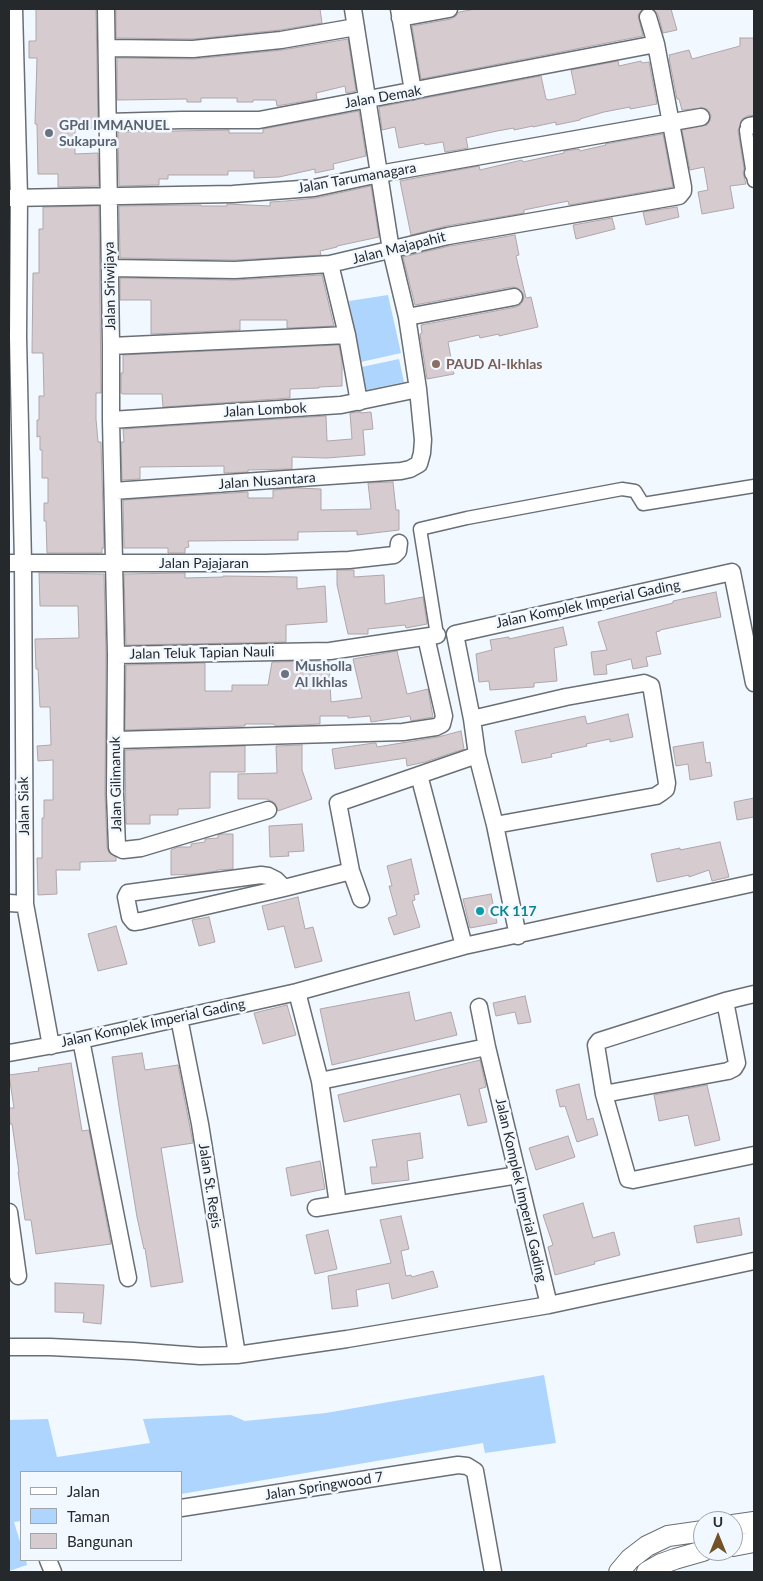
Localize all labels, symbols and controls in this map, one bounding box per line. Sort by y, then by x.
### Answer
street label: Jalan Demak [343,82,423,112]
place label: GPdI IMMANUEL Sukapura [59,117,170,150]
marker: GPdI IMMANUEL Sukapura [43,127,55,139]
street label: Jalan Tarumanagara [296,159,418,197]
street label: Jalan Majapahit [351,228,447,268]
street label: Jalan Sriwijaya [101,242,119,330]
place label: PAUD Al-Ikhlas [446,356,542,372]
marker: PAUD Al-Ikhlas [430,358,442,370]
street label: Jalan Lombok [223,399,307,421]
street label: Jalan Nusantara [218,469,316,493]
street label: Jalan Pajajaran [159,555,249,571]
street label: Jalan Komplek Imperial Gading [494,576,682,632]
street label: Jalan Teluk Tapian Nauli [129,643,275,663]
place label: Musholla Al Ikhlas [295,658,352,690]
marker: Musholla Al Ikhlas [279,668,291,680]
street label: Jalan Gilimanuk [107,736,125,832]
street label: Jalan Siak [15,776,33,836]
place label: CK 117 [490,903,537,919]
marker: CK 117 [474,905,486,917]
street label: Jalan Komplek Imperial Gading [59,995,247,1051]
street label: Jalan Komplek Imperial Gading [492,1097,550,1283]
street label: Jalan St. Regis [195,1142,225,1230]
street label: Jalan Springwood 7 [264,1468,384,1504]
legend [20,1471,182,1561]
text: Jalan [67,1482,100,1500]
text: Taman [67,1507,110,1525]
north arrow [693,1511,743,1561]
text: U [713,1513,723,1530]
text: Bangunan [67,1532,133,1550]

